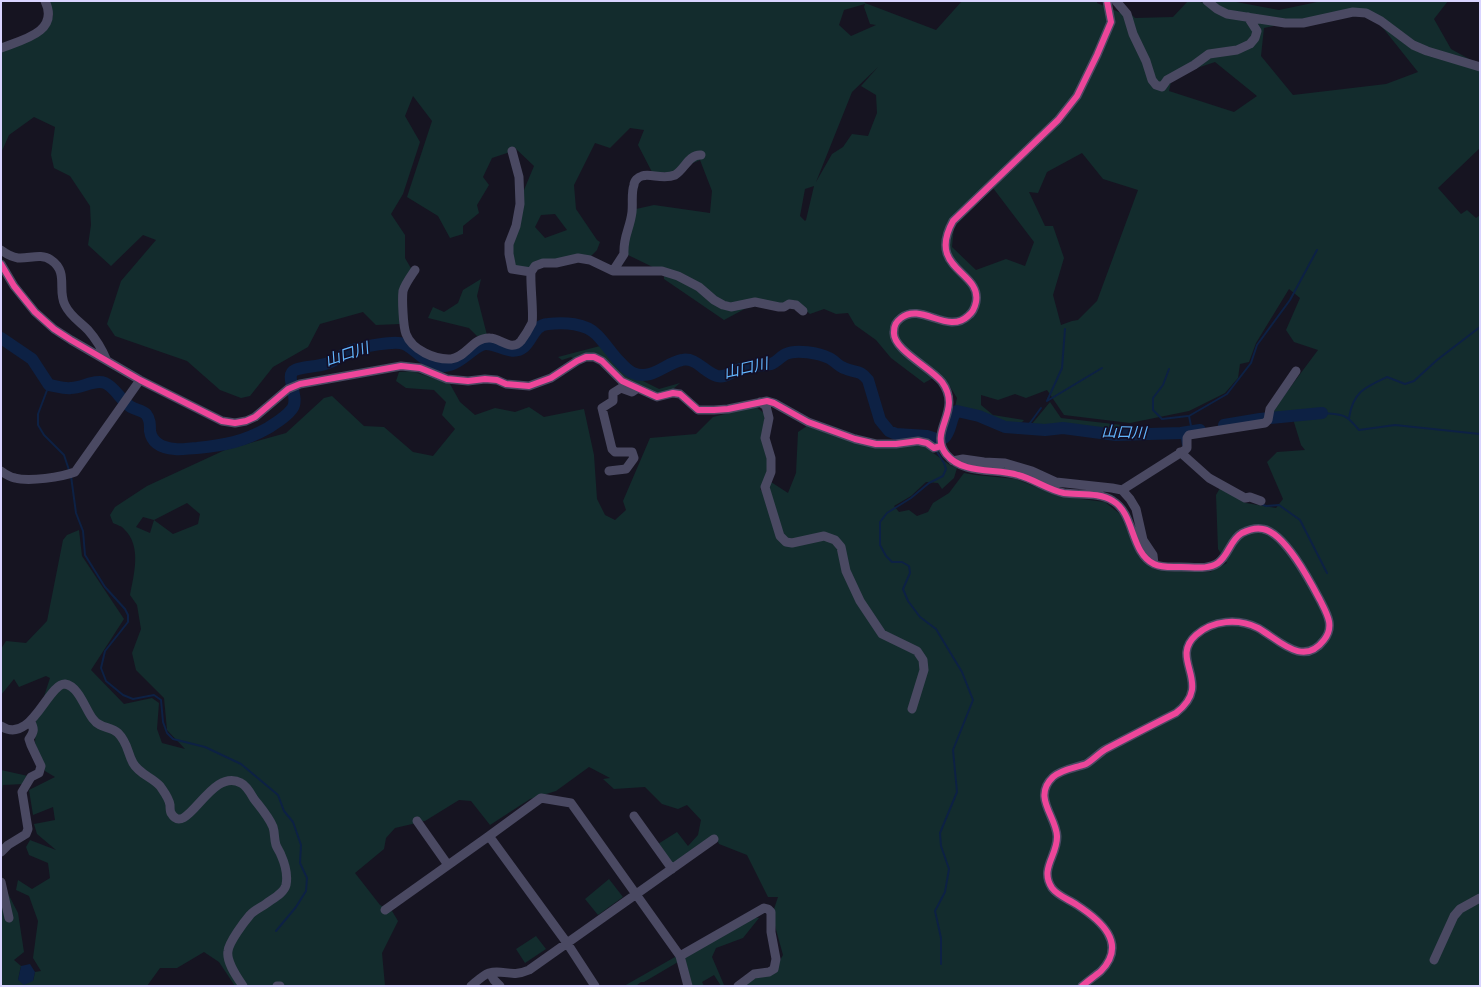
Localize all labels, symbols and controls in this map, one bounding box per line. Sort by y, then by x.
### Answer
water label: 山口川 [323,339,371,371]
water label: 山口川 [722,355,770,383]
water label: 山口川 [1101,423,1147,443]

